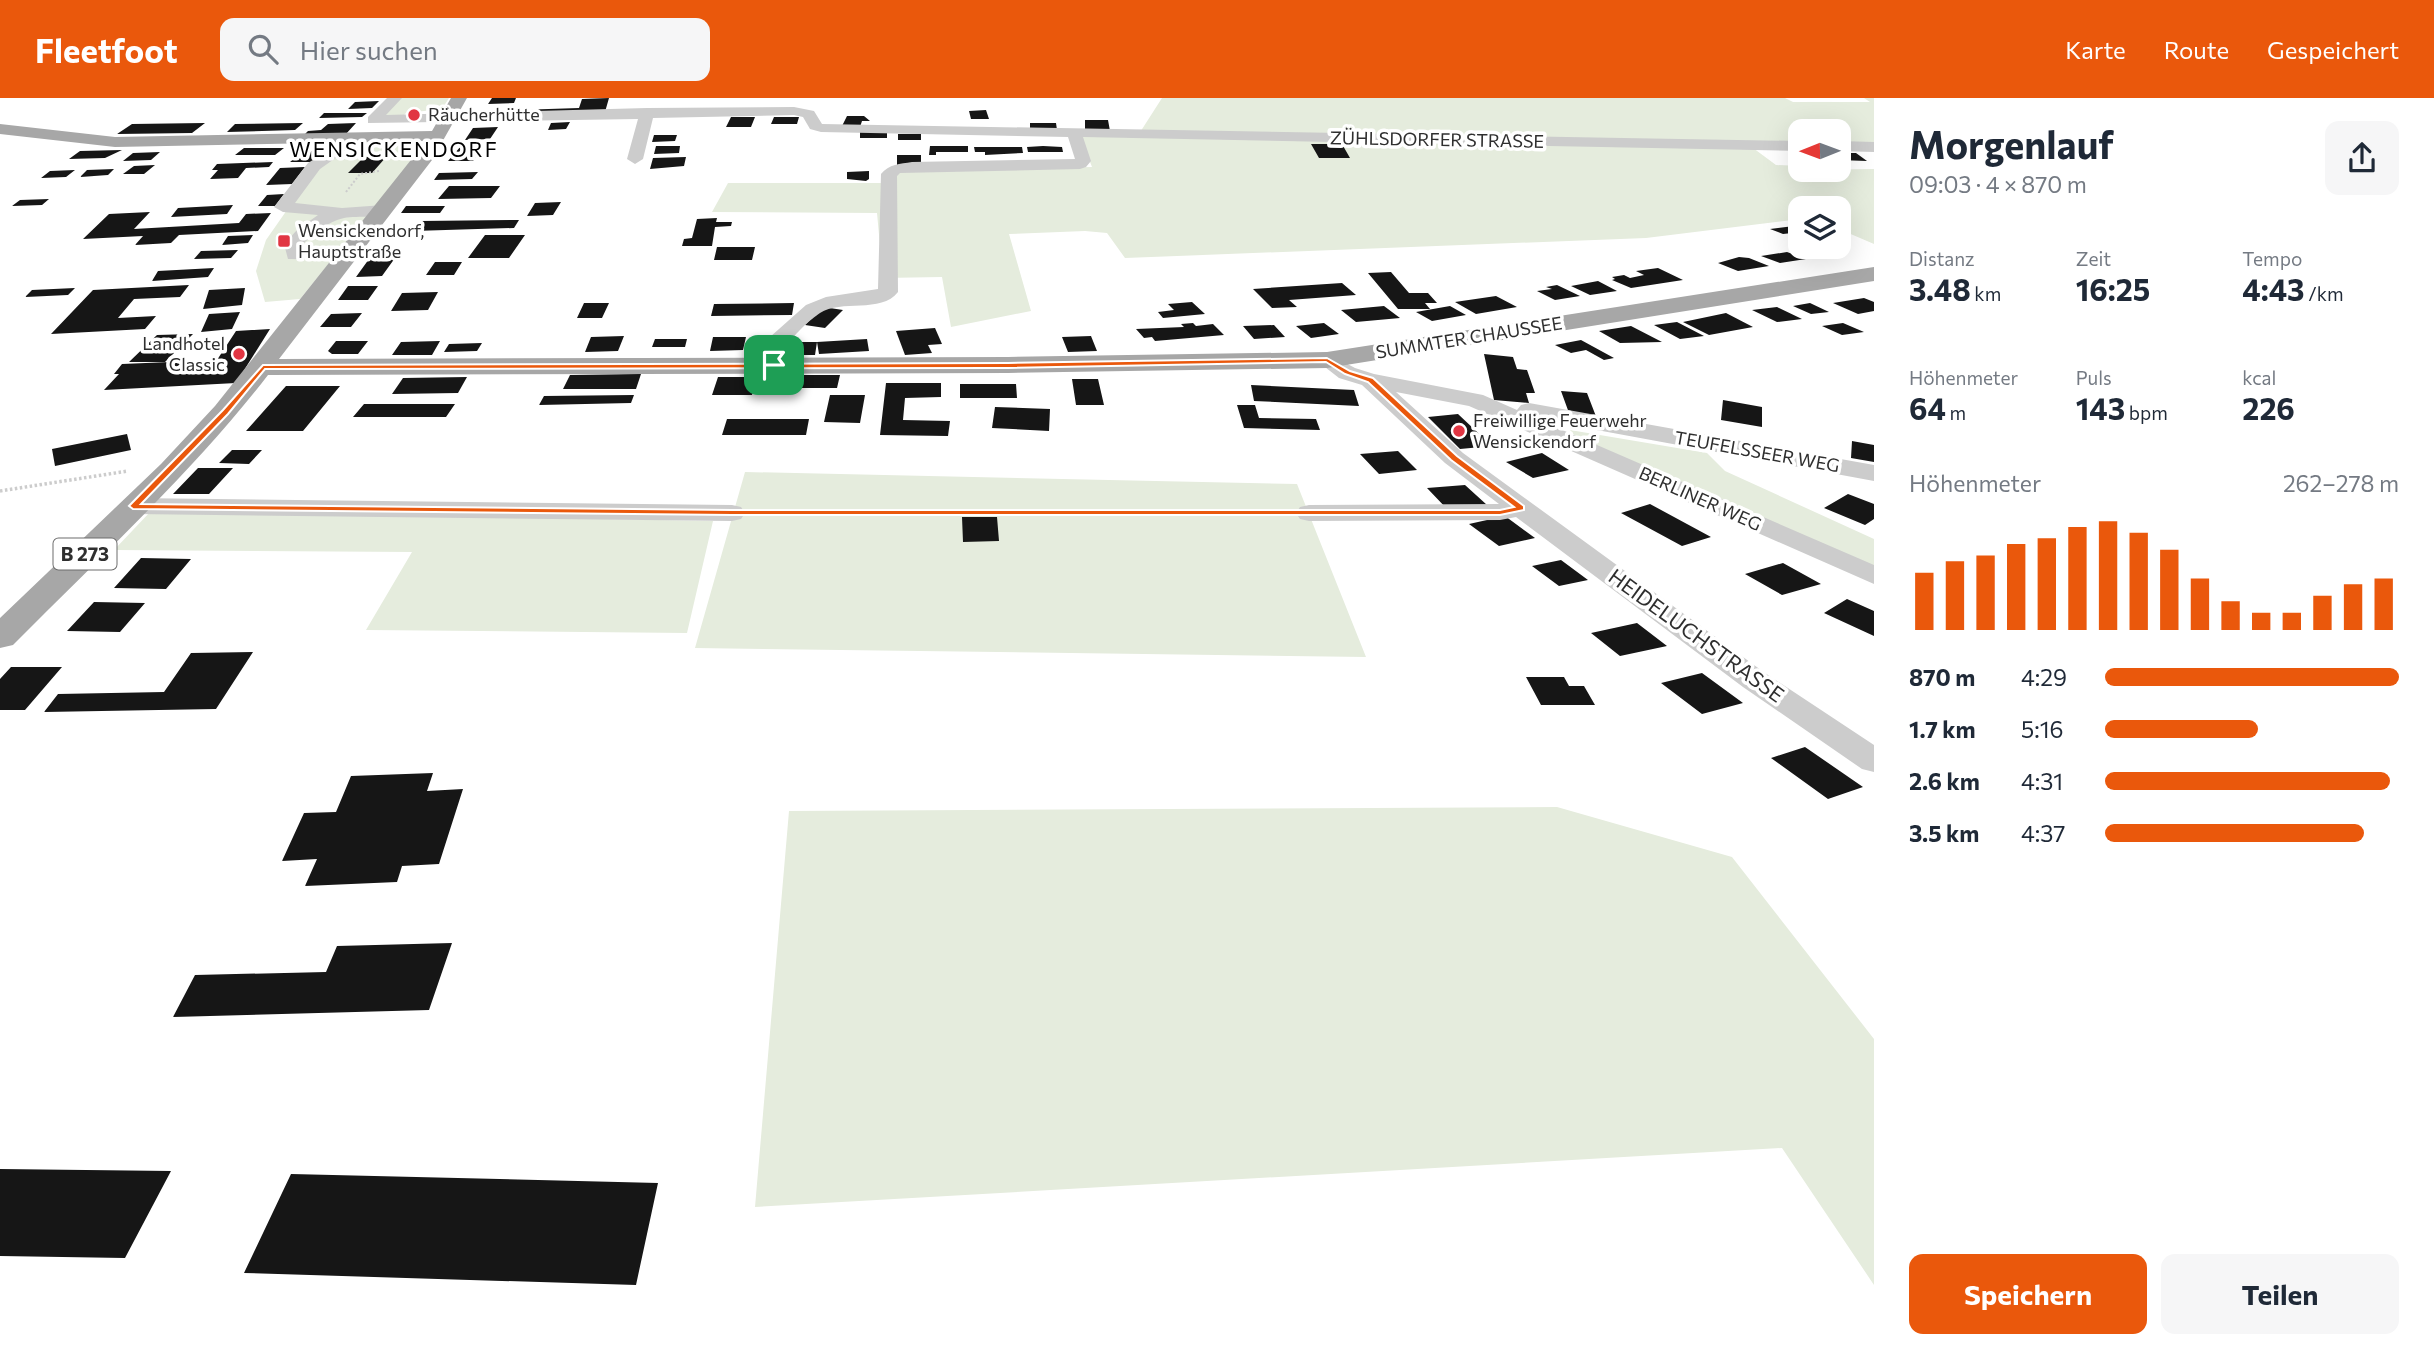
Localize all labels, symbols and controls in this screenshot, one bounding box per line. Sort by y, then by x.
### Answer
search box [220,18,710,81]
text: Fleetfoot [35,29,178,70]
icon: search [244,30,282,68]
text: Hier suchen [300,34,438,65]
text: Karte [2065,35,2126,64]
text: Route [2164,35,2229,64]
text: Gespeichert [2267,35,2399,64]
place label: Räucherhütte [428,103,540,125]
marker: Räucherhütte [406,107,422,123]
north arrow [1788,119,1852,182]
map controls [1788,119,1851,259]
text: Morgenlauf [1909,120,2114,167]
button: share [2325,121,2399,195]
street label: ZÜHLSDORFER STRASSE [1330,126,1544,152]
district label: WENSICKENDORF [289,136,499,161]
text: 09:03 · 4 × 870 m [1909,170,2087,198]
button: layers [1788,196,1851,259]
place label: Wensickendorf, Hauptstraße [298,219,424,262]
marker: Wensickendorf, Hauptstraße [276,233,292,249]
text: Distanz [1909,247,1975,270]
text: Zeit [2076,247,2111,270]
text: Tempo [2242,247,2302,270]
text: 3.48 [1909,270,1971,307]
text: 16:25 [2076,270,2150,307]
text: 4:43 [2242,270,2305,307]
text: km [1971,282,2001,305]
text: /km [2305,282,2344,305]
street label: SUMMTER CHAUSSEE [1374,311,1564,363]
place label: Landhotel Classic [142,332,225,375]
pin [744,335,804,395]
marker: Landhotel Classic [231,346,247,362]
icon: arrive [755,346,793,384]
text: Höhenmeter [1909,366,2018,389]
text: Puls [2076,366,2112,389]
text: kcal [2242,366,2276,389]
text: 64 [1909,389,1946,426]
text: 143 [2076,389,2125,426]
text: 226 [2242,389,2295,426]
text: m [1946,401,1966,424]
text: bpm [2125,401,2168,424]
place label: Freiwillige Feuerwehr Wensickendorf [1473,409,1647,452]
marker: Freiwillige Feuerwehr Wensickendorf [1451,423,1467,439]
street label: TEUFELSSEER WEG [1673,426,1841,476]
street label: BERLINER WEG [1636,461,1765,535]
text: Höhenmeter [1909,469,2041,497]
text: 262–278 m [2283,469,2399,497]
road number: B 273 [54,538,116,569]
street label: HEIDELUCHSTRASSE [1604,563,1789,707]
text: 870 m [1909,663,1975,691]
text: 4:29 [2021,663,2067,691]
text: 1.7 km [1909,715,1976,743]
text: 5:16 [2021,715,2063,743]
text: 2.6 km [1909,767,1980,795]
text: 4:31 [2021,767,2063,795]
text: 3.5 km [1909,819,1979,847]
text: 4:37 [2021,819,2065,847]
button: Speichern [1909,1254,2147,1334]
button: Teilen [2161,1254,2399,1334]

